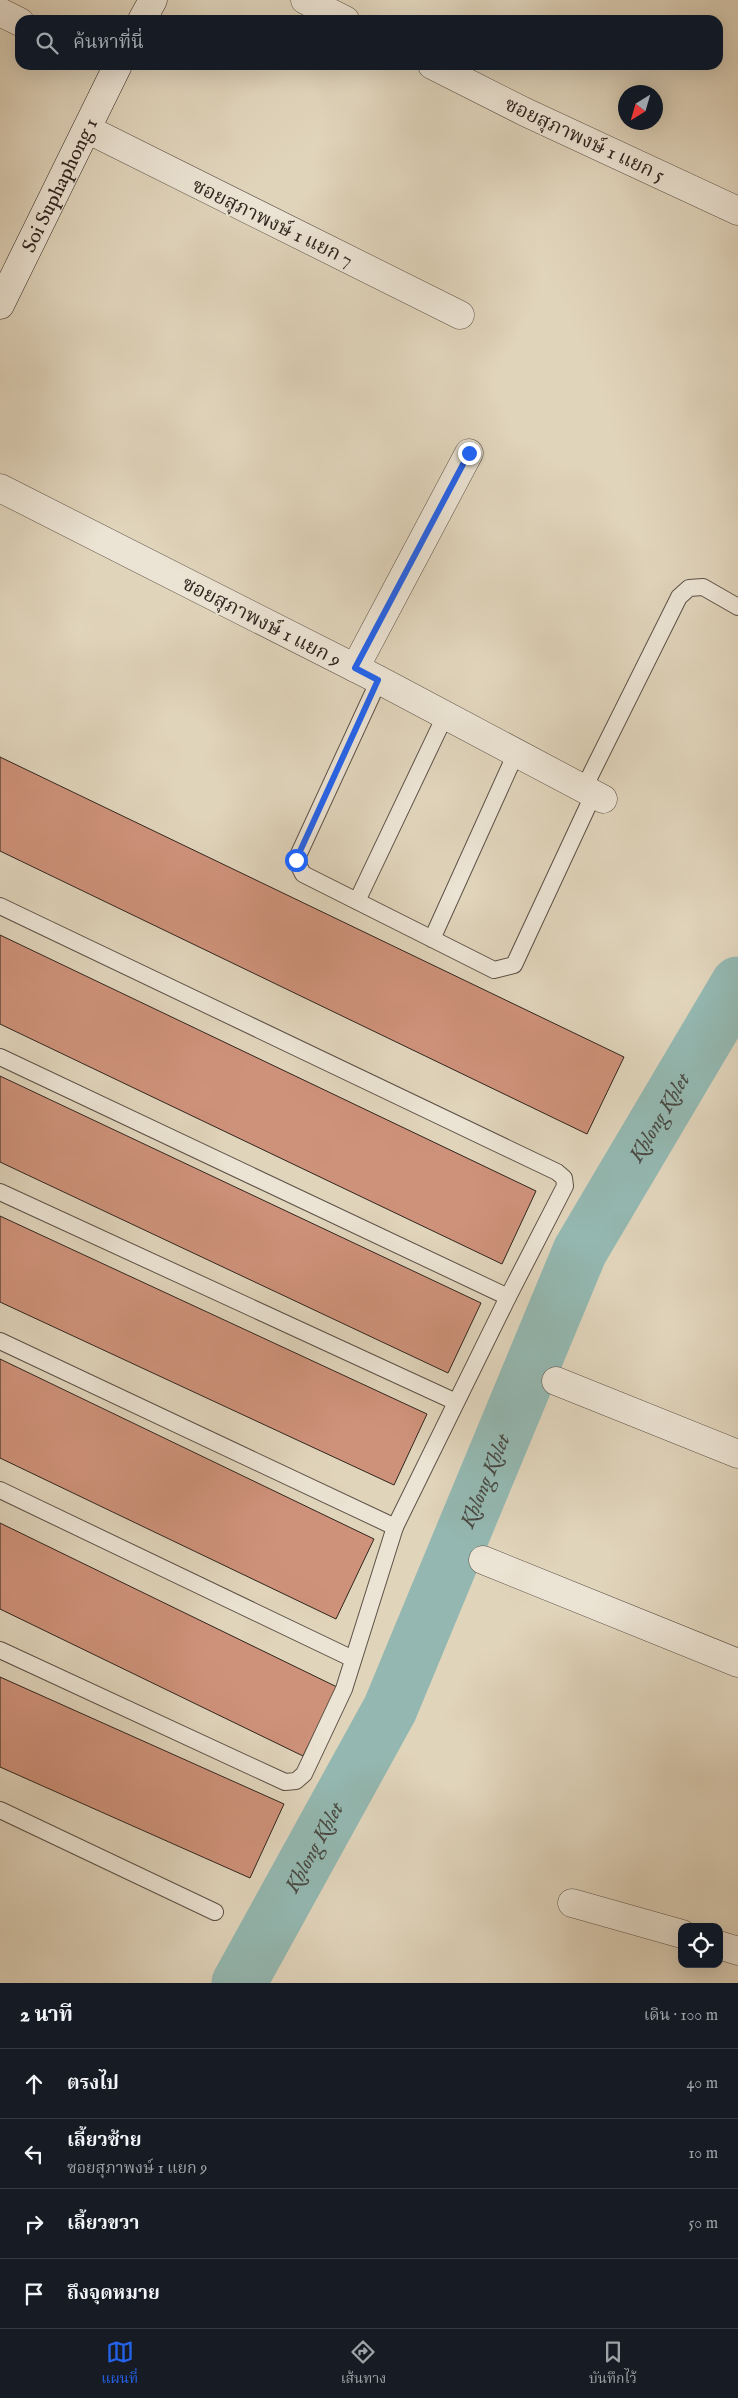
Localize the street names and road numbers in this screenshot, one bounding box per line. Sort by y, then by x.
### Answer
street label: ซอยสุภาพงษ์ 1 แยก 5 [500,92,668,188]
street label: Soi Suphaphong 1 [17,114,104,257]
street label: ซอยสุภาพงษ์ 1 แยก 7 [188,174,357,273]
street label: ซอยสุภาพงษ์ 1 แยก 9 [178,571,345,673]

